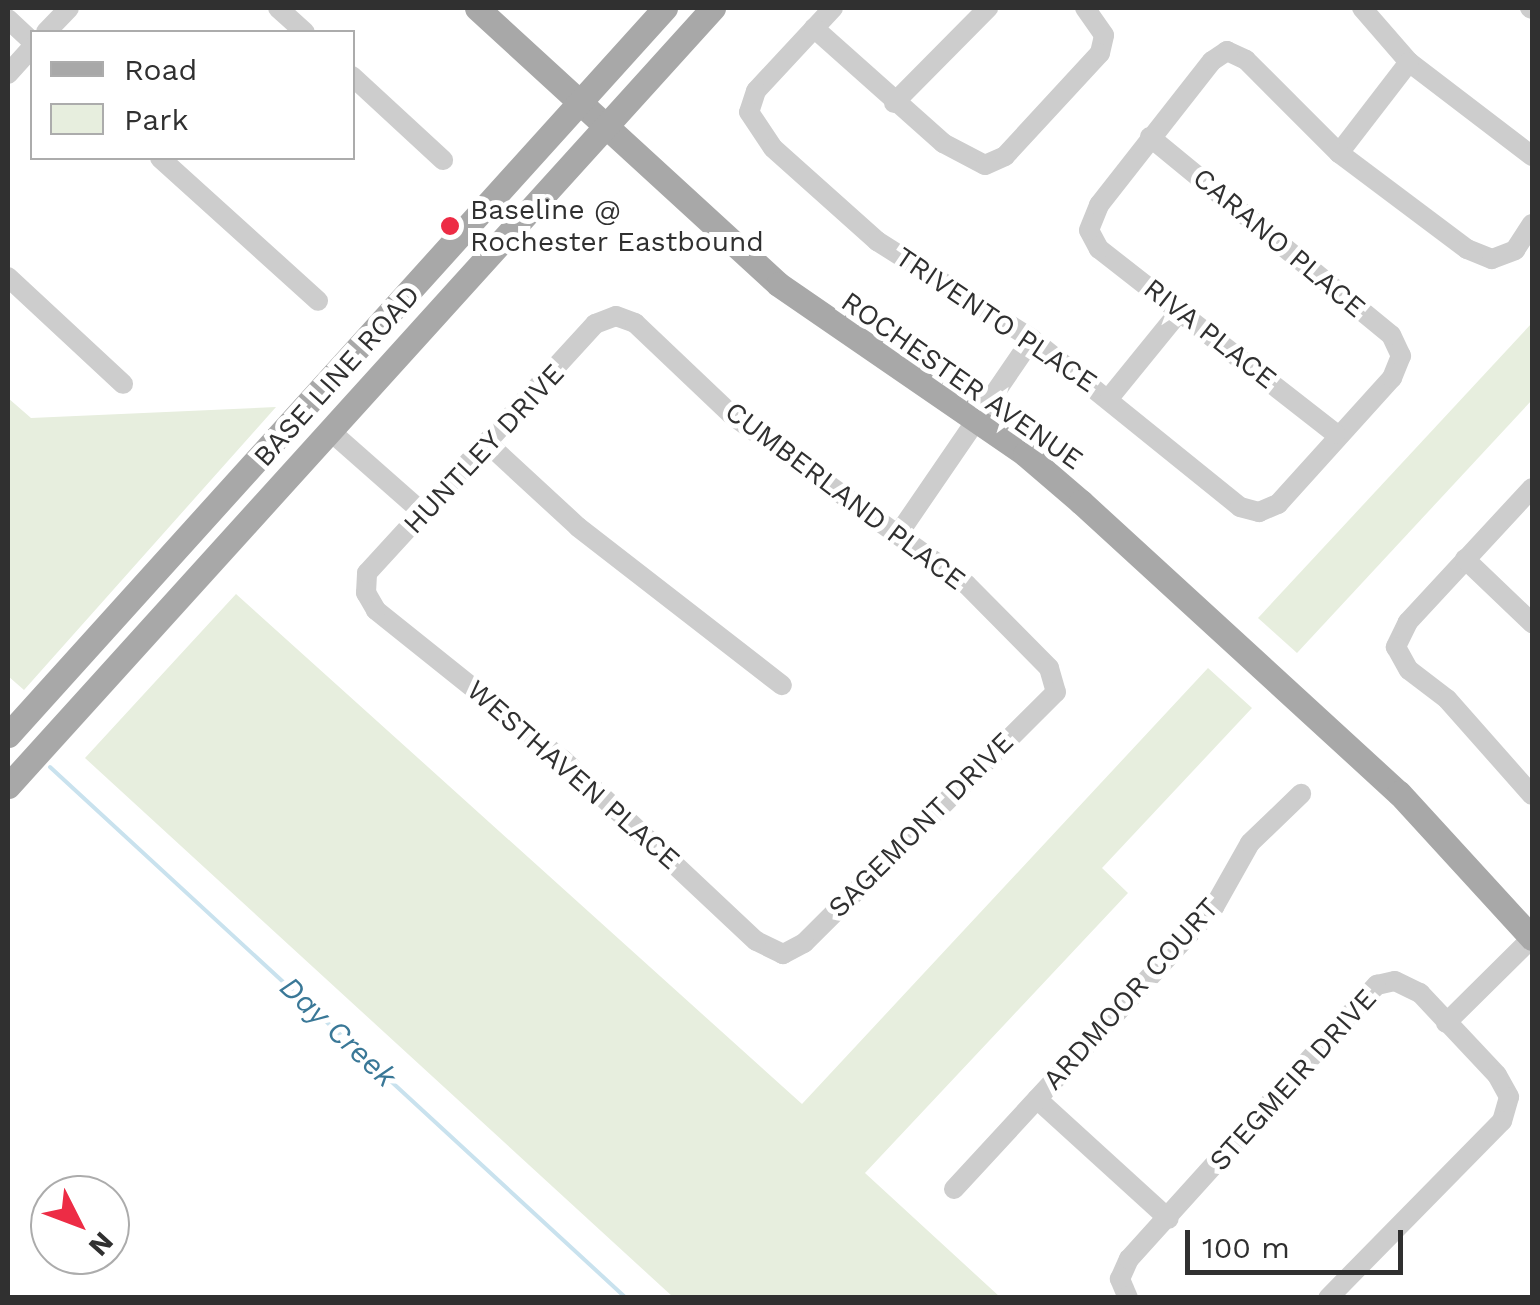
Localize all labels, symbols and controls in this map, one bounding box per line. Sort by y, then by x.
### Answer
legend [30,30,355,160]
text: Road [124,52,197,87]
text: Park [124,102,189,137]
street label: CARANO PLACE [1186,161,1372,325]
place label: Baseline @ Rochester Eastbound [470,193,764,259]
marker: Baseline @ Rochester Eastbound [439,215,461,237]
street label: TRIVENTO PLACE [889,240,1103,400]
street label: RIVA PLACE [1137,271,1283,397]
street label: BASE LINE ROAD [247,279,427,473]
street label: ROCHESTER AVENUE [834,285,1090,477]
street label: HUNTLEY DRIVE [396,357,572,541]
street label: CUMBERLAND PLACE [718,395,972,597]
street label: WESTHAVEN PLACE [460,673,686,877]
street label: SAGEMONT DRIVE [821,725,1021,925]
street label: ARDMOOR COURT [1036,891,1226,1097]
water label: Day Creek [272,969,404,1095]
street label: STEGMEIR DRIVE [1203,982,1383,1178]
north arrow [30,1175,130,1275]
scale bar [1190,1210,1408,1272]
text: N [82,1225,120,1263]
text: 100 m [1202,1230,1290,1265]

